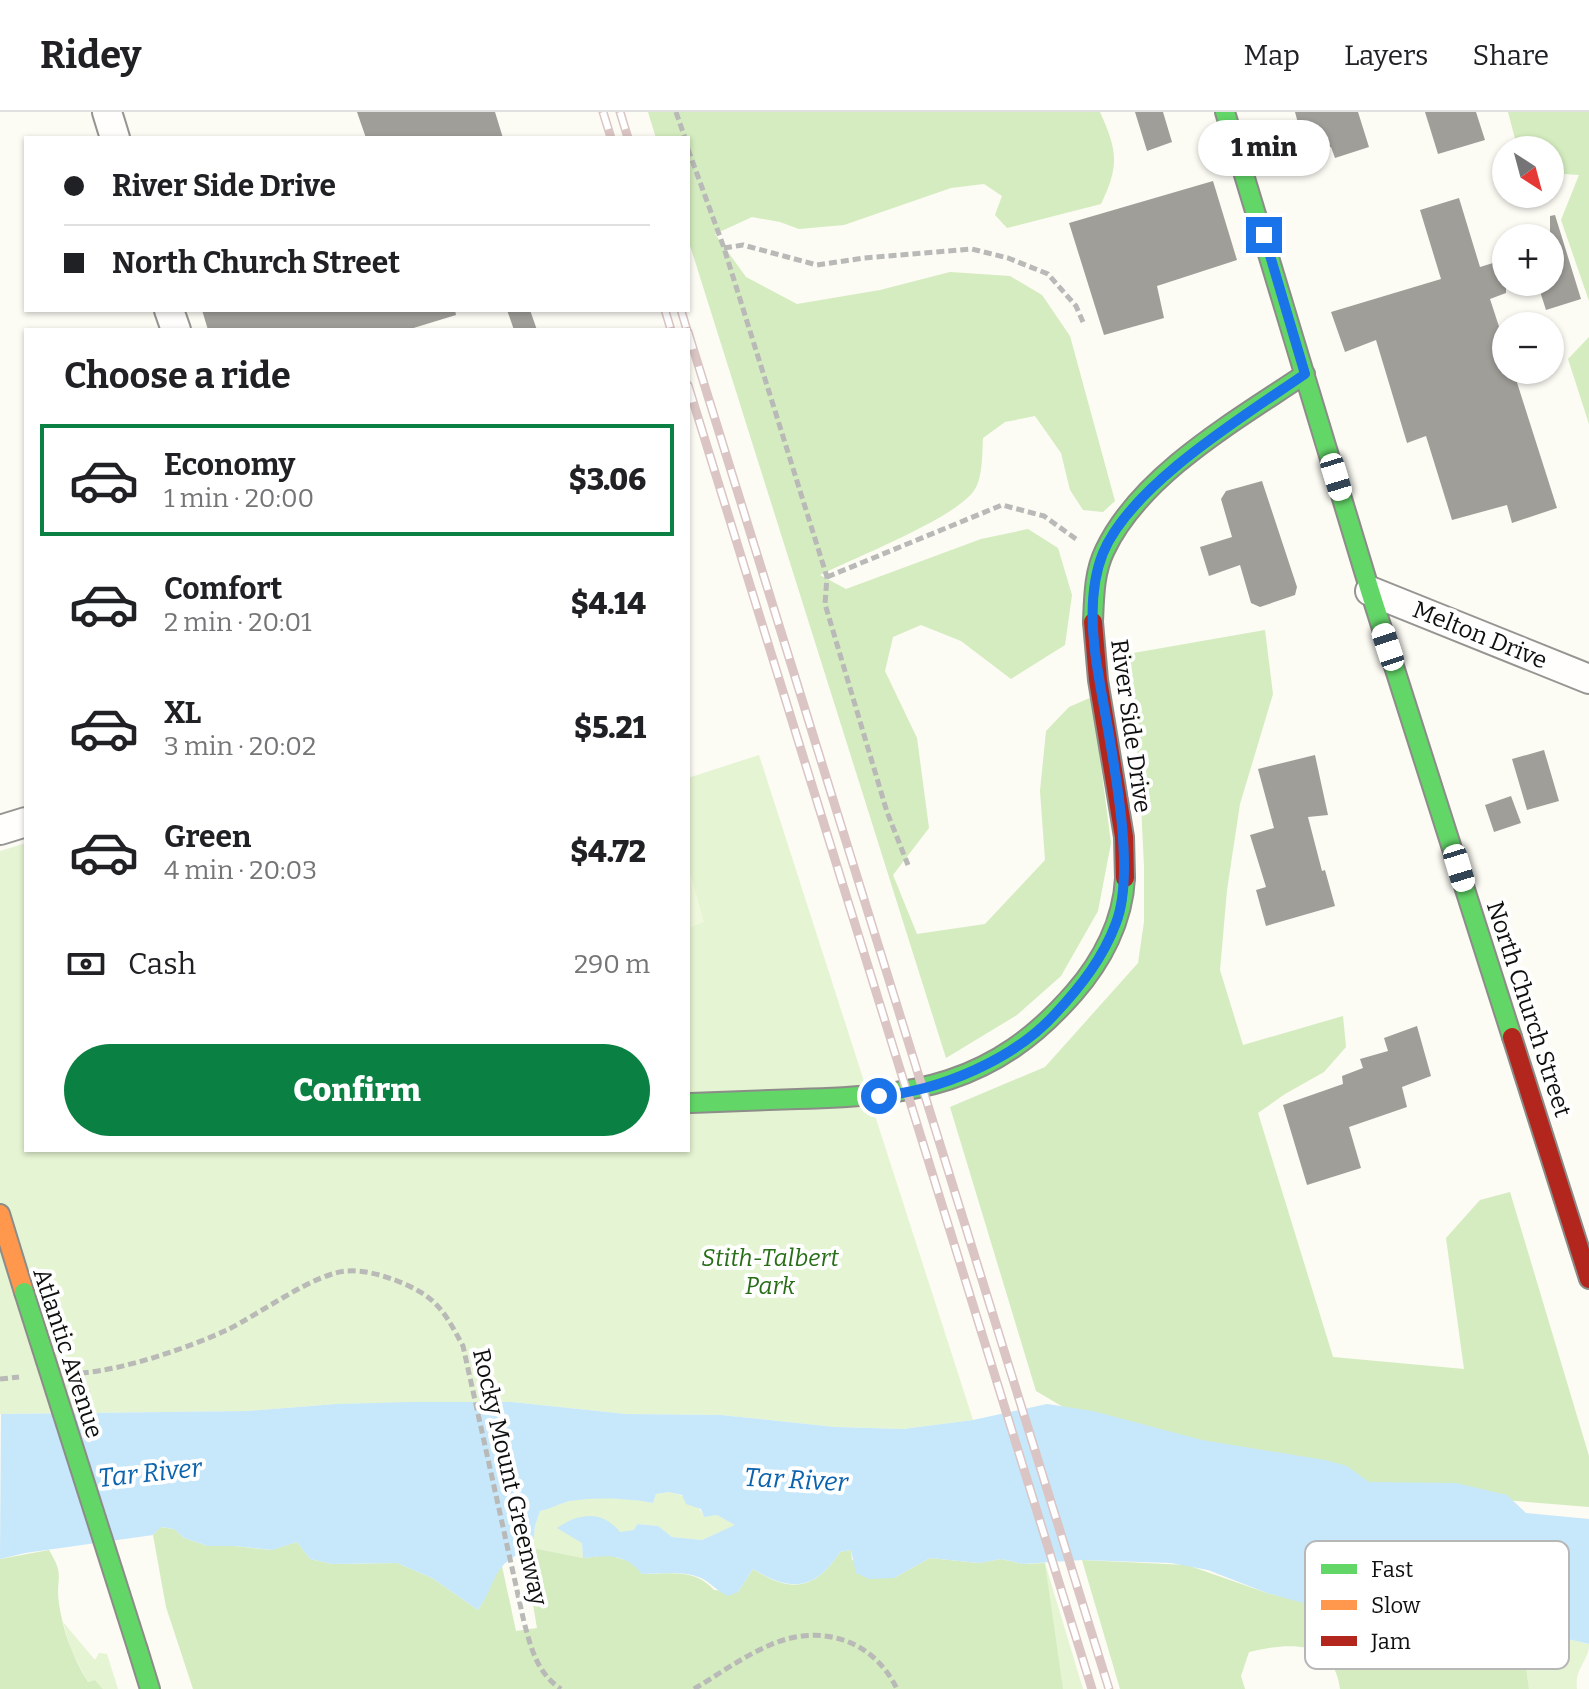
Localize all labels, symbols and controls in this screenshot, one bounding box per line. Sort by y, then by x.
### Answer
text: Ridey [40,32,141,78]
text: Map [1243,39,1300,72]
text: Layers [1344,39,1428,72]
text: Share [1472,39,1549,72]
callout: 1 min [1198,119,1330,175]
text: 1 min [1231,132,1297,163]
north arrow [1492,136,1564,208]
map controls [1492,136,1564,384]
text: River Side Drive [112,168,336,204]
route end [1246,217,1282,253]
button: + [1492,224,1564,296]
text: North Church Street [112,245,400,281]
button: − [1492,312,1564,384]
text: Choose a ride [64,354,291,398]
icon: car [68,444,140,516]
text: Economy [164,447,295,483]
car [1318,451,1354,503]
text: $3.06 [569,462,646,498]
text: 1 min · 20:00 [164,483,314,514]
icon: car [68,568,140,640]
text: Comfort [164,571,282,607]
text: $4.14 [571,586,646,622]
street label: Melton Drive [1409,595,1551,675]
text: 2 min · 20:01 [164,607,312,638]
car [1369,620,1407,674]
street label: River Side Drive [1105,637,1157,815]
icon: car [68,692,140,764]
text: XL [164,695,201,731]
text: $5.21 [574,710,646,746]
text: 3 min · 20:02 [164,731,316,762]
icon: car [68,816,140,888]
text: Green [164,819,251,855]
text: $4.72 [570,834,646,870]
car [1441,842,1477,894]
text: 4 min · 20:03 [164,855,317,886]
street label: North Church Street [1481,898,1577,1121]
icon: cash [64,942,108,986]
text: Cash [128,946,196,982]
text: 290 m [574,949,650,980]
button: Confirm [64,1044,650,1136]
route start [861,1078,897,1114]
park label: Stith-Talbert Park [701,1244,839,1300]
street label: Atlantic Avenue [27,1265,109,1441]
street label: Rocky Mount Greenway [467,1346,553,1608]
water label: Tar River [97,1452,205,1494]
water label: Tar River [743,1462,850,1498]
legend [1305,1541,1569,1669]
text: Fast [1371,1556,1413,1583]
text: Slow [1371,1592,1421,1619]
text: Jam [1370,1628,1411,1655]

